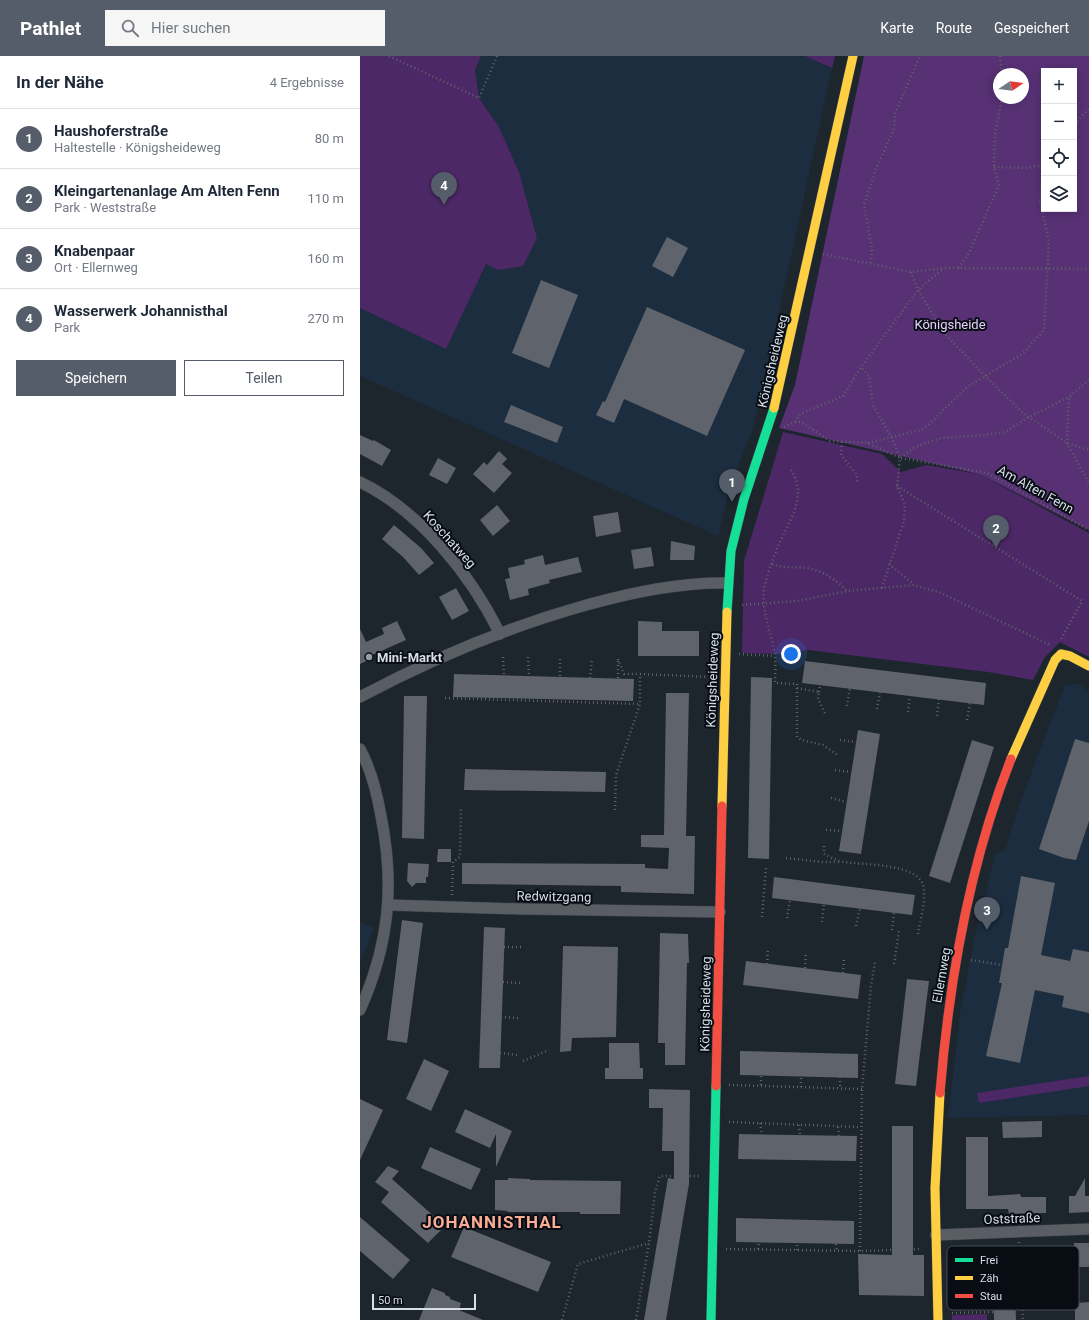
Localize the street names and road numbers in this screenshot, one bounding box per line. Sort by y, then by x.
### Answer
street label: Königsheideweg [754,313,790,409]
street label: Am Alten Fenn [995,462,1076,517]
street label: Koschatweg [420,508,479,571]
street label: Königsheideweg [703,632,722,728]
street label: Redwitzgang [517,888,591,905]
street label: Ellernweg [929,946,954,1004]
street label: Königsheideweg [697,956,714,1052]
street label: Oststraße [983,1210,1041,1227]

